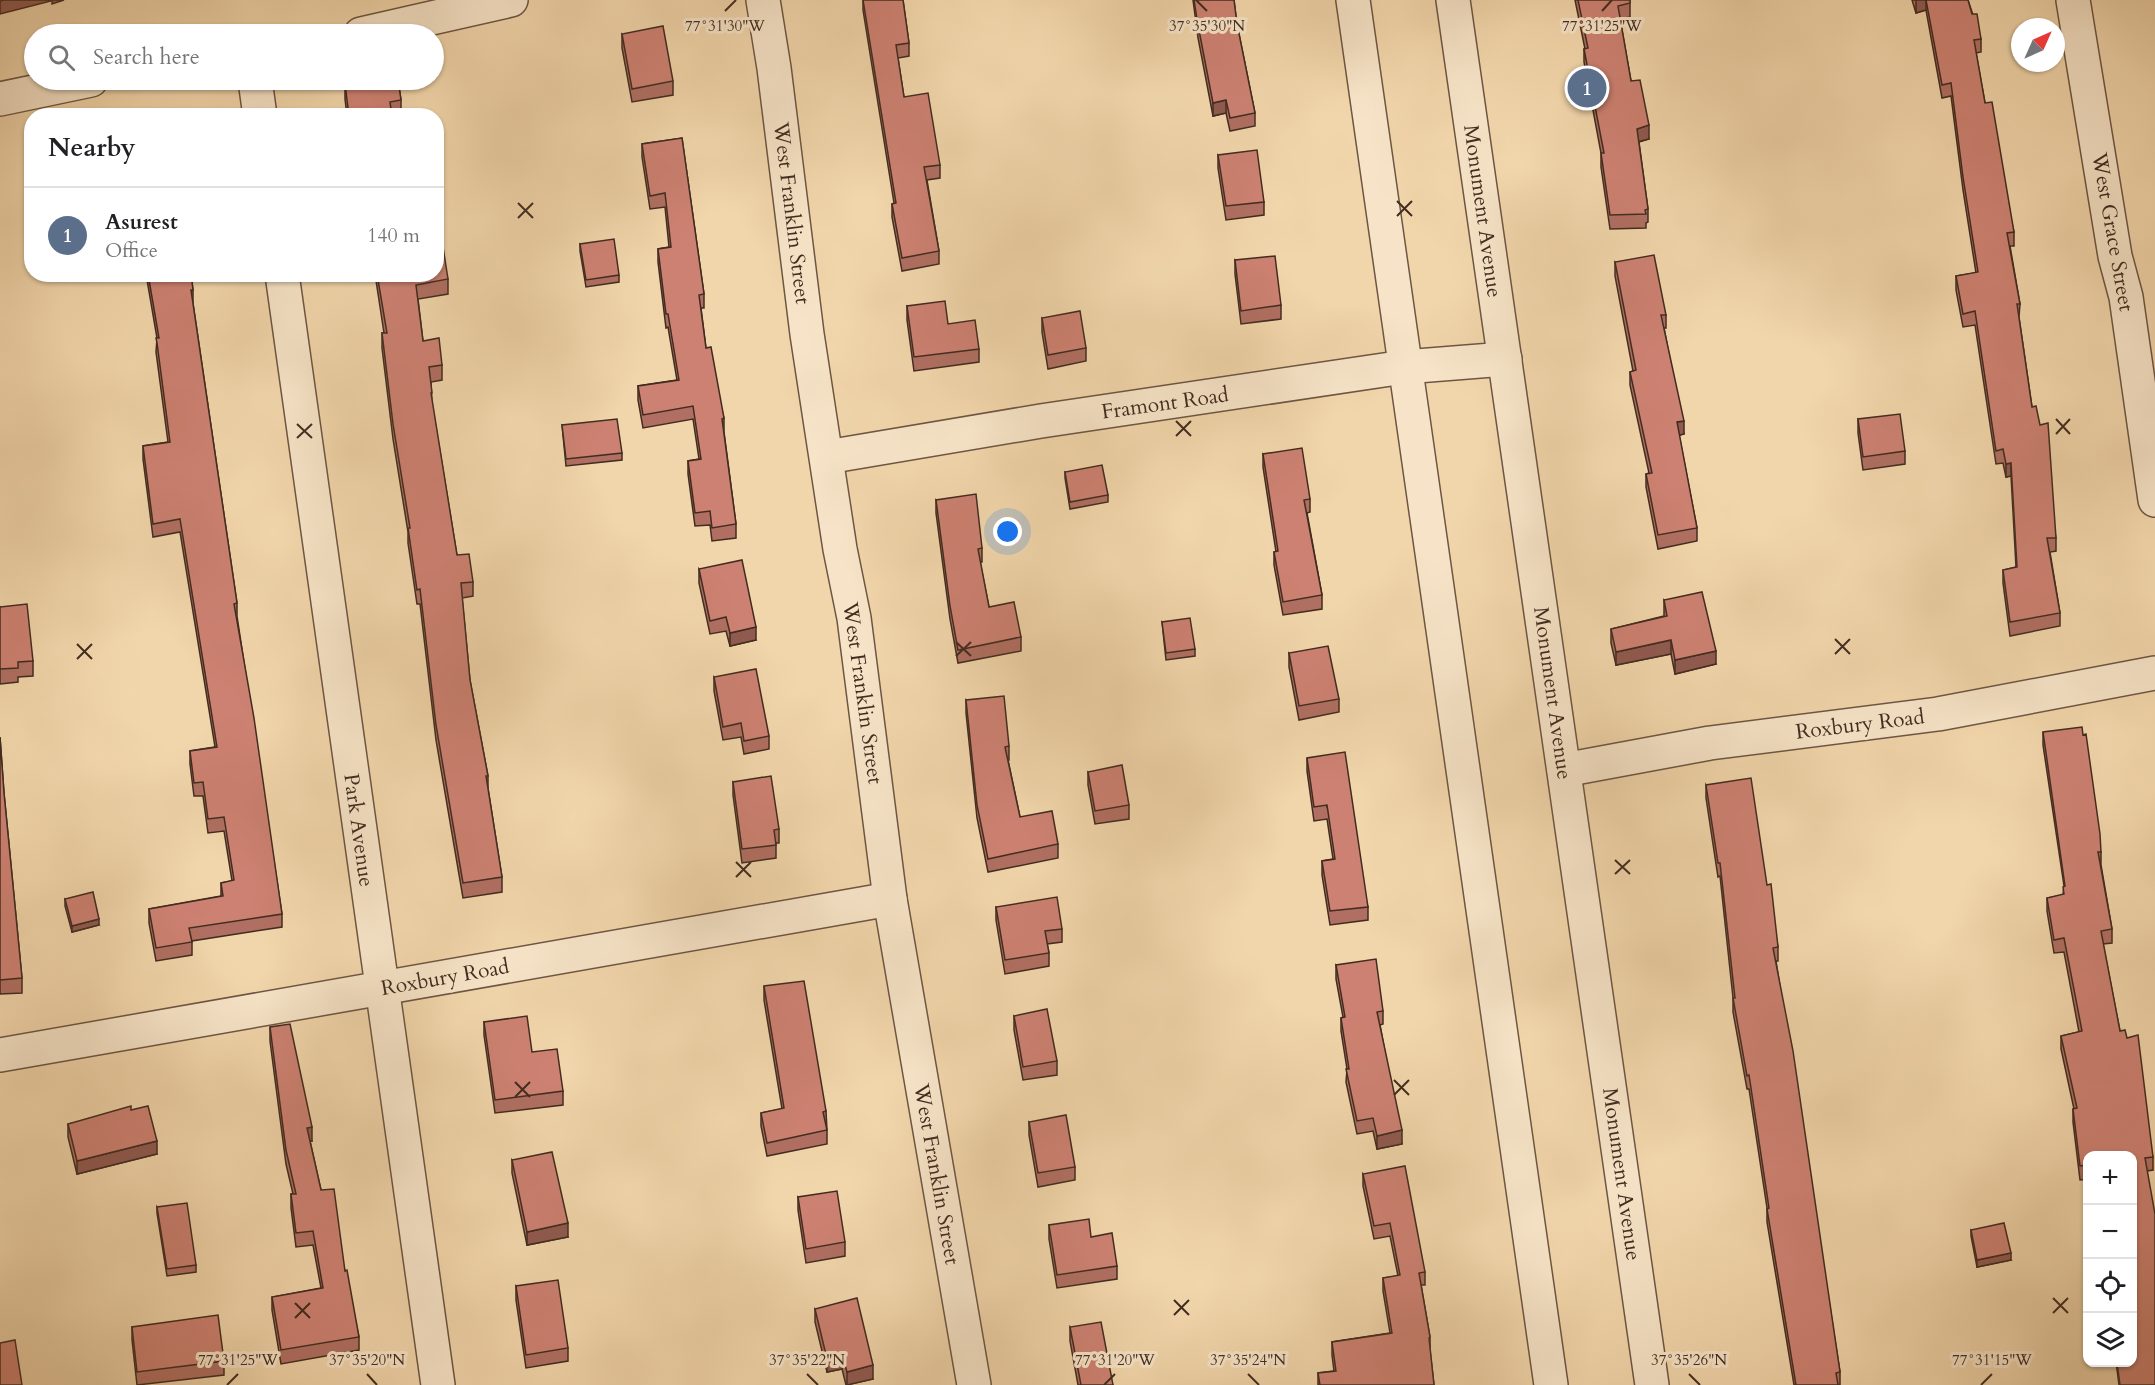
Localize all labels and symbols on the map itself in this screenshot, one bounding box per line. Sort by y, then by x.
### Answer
text: 77°31'30"W [685,16,765,36]
text: 37°35'30"N [1169,16,1245,36]
text: 77°31'25"W [1562,16,1642,36]
north arrow [2011,18,2065,72]
pin: 1 [1568,66,1606,110]
street label: West Franklin Street [766,119,817,306]
street label: Monument Avenue [1456,123,1509,299]
street label: West Grace Street [2084,149,2141,314]
street label: Framont Road [1100,380,1231,427]
your location [993,517,1022,546]
street label: West Franklin Street [835,599,890,786]
street label: Monument Avenue [1526,605,1579,781]
street label: Roxbury Road [1794,702,1926,747]
street label: Park Avenue [336,772,381,889]
street label: Roxbury Road [379,952,511,1003]
street label: West Franklin Street [906,1080,967,1267]
street label: Monument Avenue [1595,1086,1648,1262]
text: 77°31'25"W [198,1350,278,1370]
text: 37°35'20"N [329,1350,405,1370]
text: 37°35'22"N [769,1350,845,1370]
text: 77°31'20"W [1075,1350,1155,1370]
text: 37°35'24"N [1210,1350,1286,1370]
text: 37°35'26"N [1651,1350,1727,1370]
text: 77°31'15"W [1952,1350,2032,1370]

